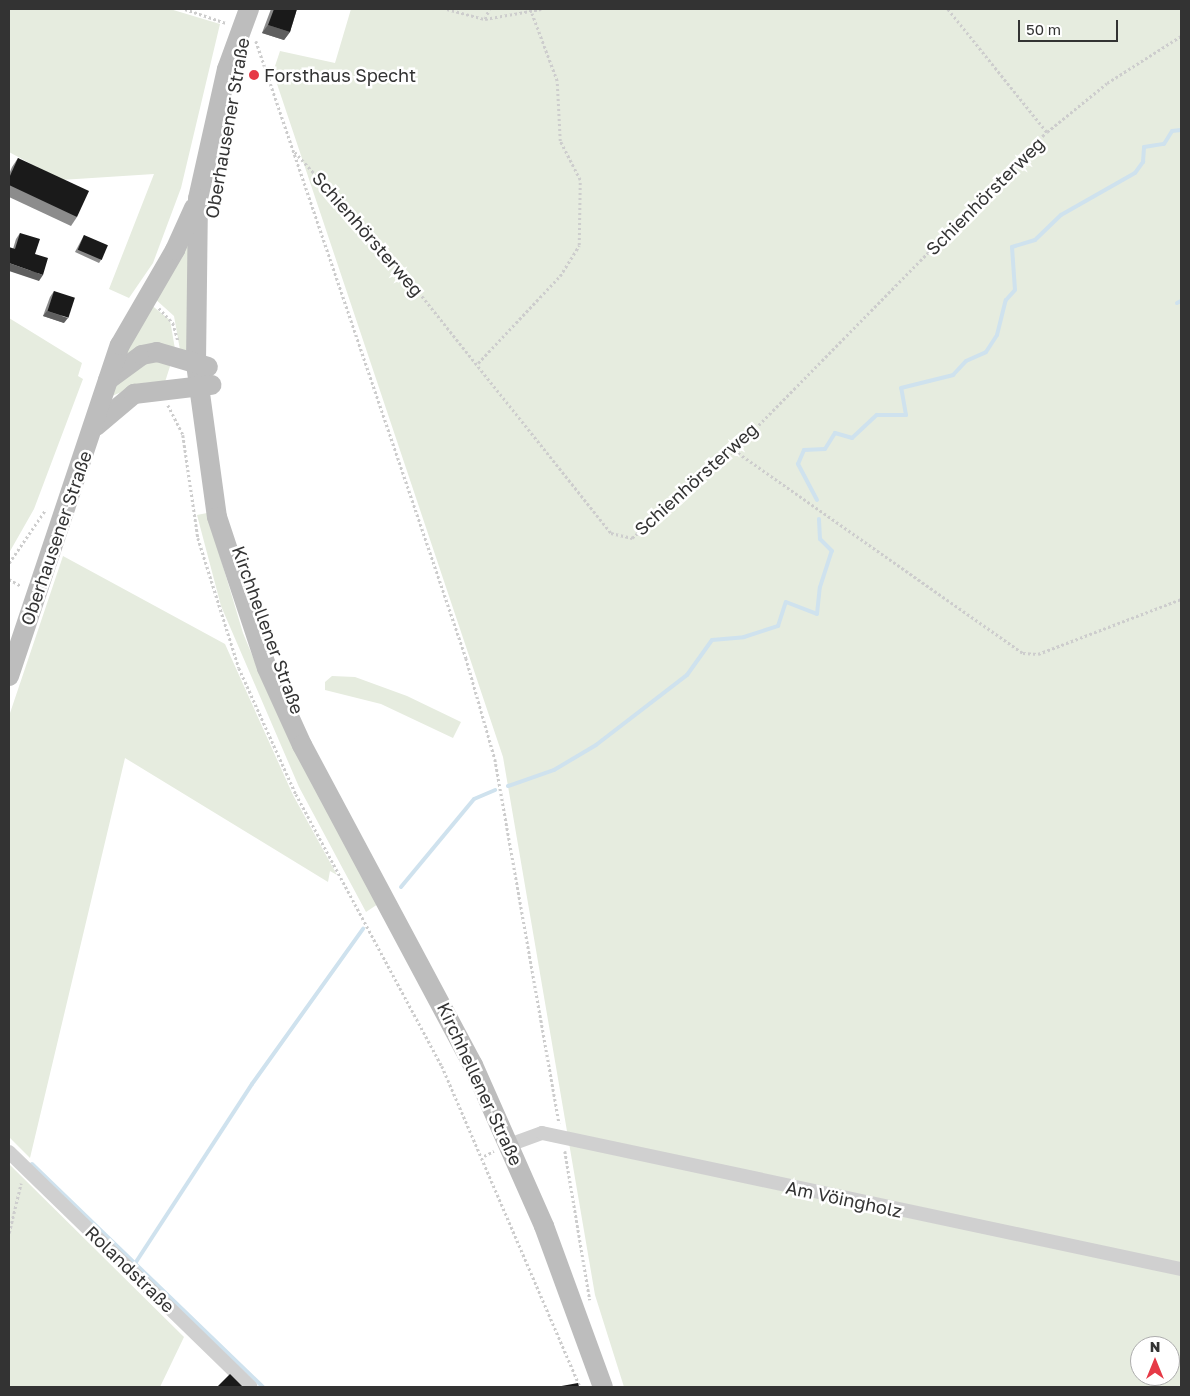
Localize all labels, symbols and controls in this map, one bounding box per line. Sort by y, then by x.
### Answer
scale bar [1020,10,1120,42]
text: 50 m [1026,20,1061,38]
street label: Oberhausener Straße [200,36,254,220]
place label: Forsthaus Specht [264,64,416,86]
marker: Forsthaus Specht [248,69,260,81]
street label: Schienhörsterweg [921,132,1049,260]
street label: Schienhörsterweg [308,167,428,301]
street label: Schienhörsterweg [630,418,762,540]
street label: Oberhausener Straße [16,448,96,628]
street label: Kirchhellener Straße [227,543,309,717]
street label: Kirchhellener Straße [433,999,527,1169]
street label: Am Vöingholz [784,1176,904,1222]
street label: Rolandstraße [81,1221,179,1317]
north arrow [1130,1336,1180,1386]
text: N [1150,1338,1160,1355]

